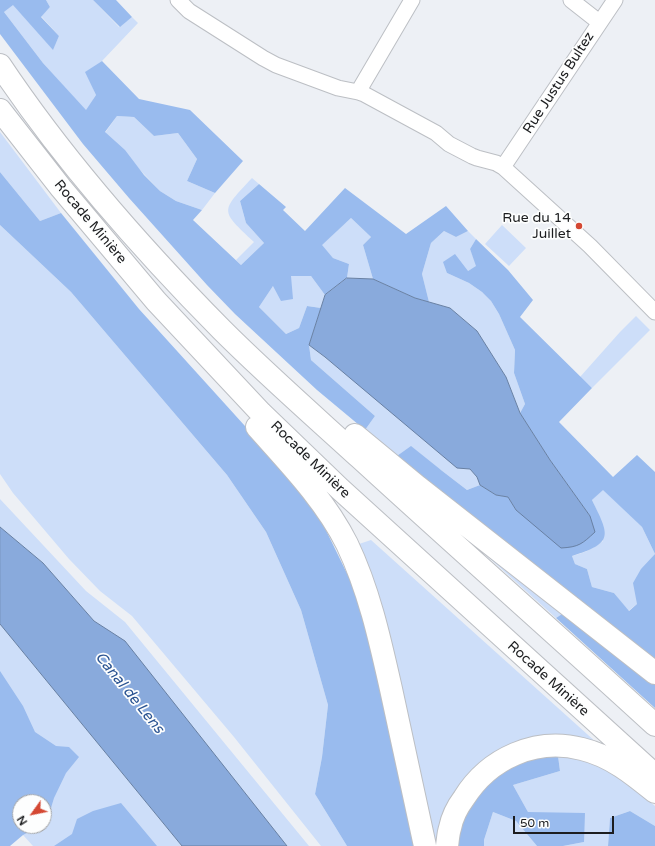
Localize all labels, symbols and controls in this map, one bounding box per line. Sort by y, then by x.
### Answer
street label: Rue Justus Bultez [520,29,598,137]
street label: Rocade Minière [50,177,130,267]
place label: Rue du 14 Juillet [502,210,571,242]
marker: Rue du 14 Juillet [574,221,584,231]
street label: Rocade Minière [267,418,353,502]
street label: Rocade Minière [504,638,592,720]
water label: Canal de Lens [91,649,167,737]
north arrow [12,794,52,834]
scale bar [515,808,616,834]
text: N [14,813,30,828]
text: 50 m [520,816,549,830]

